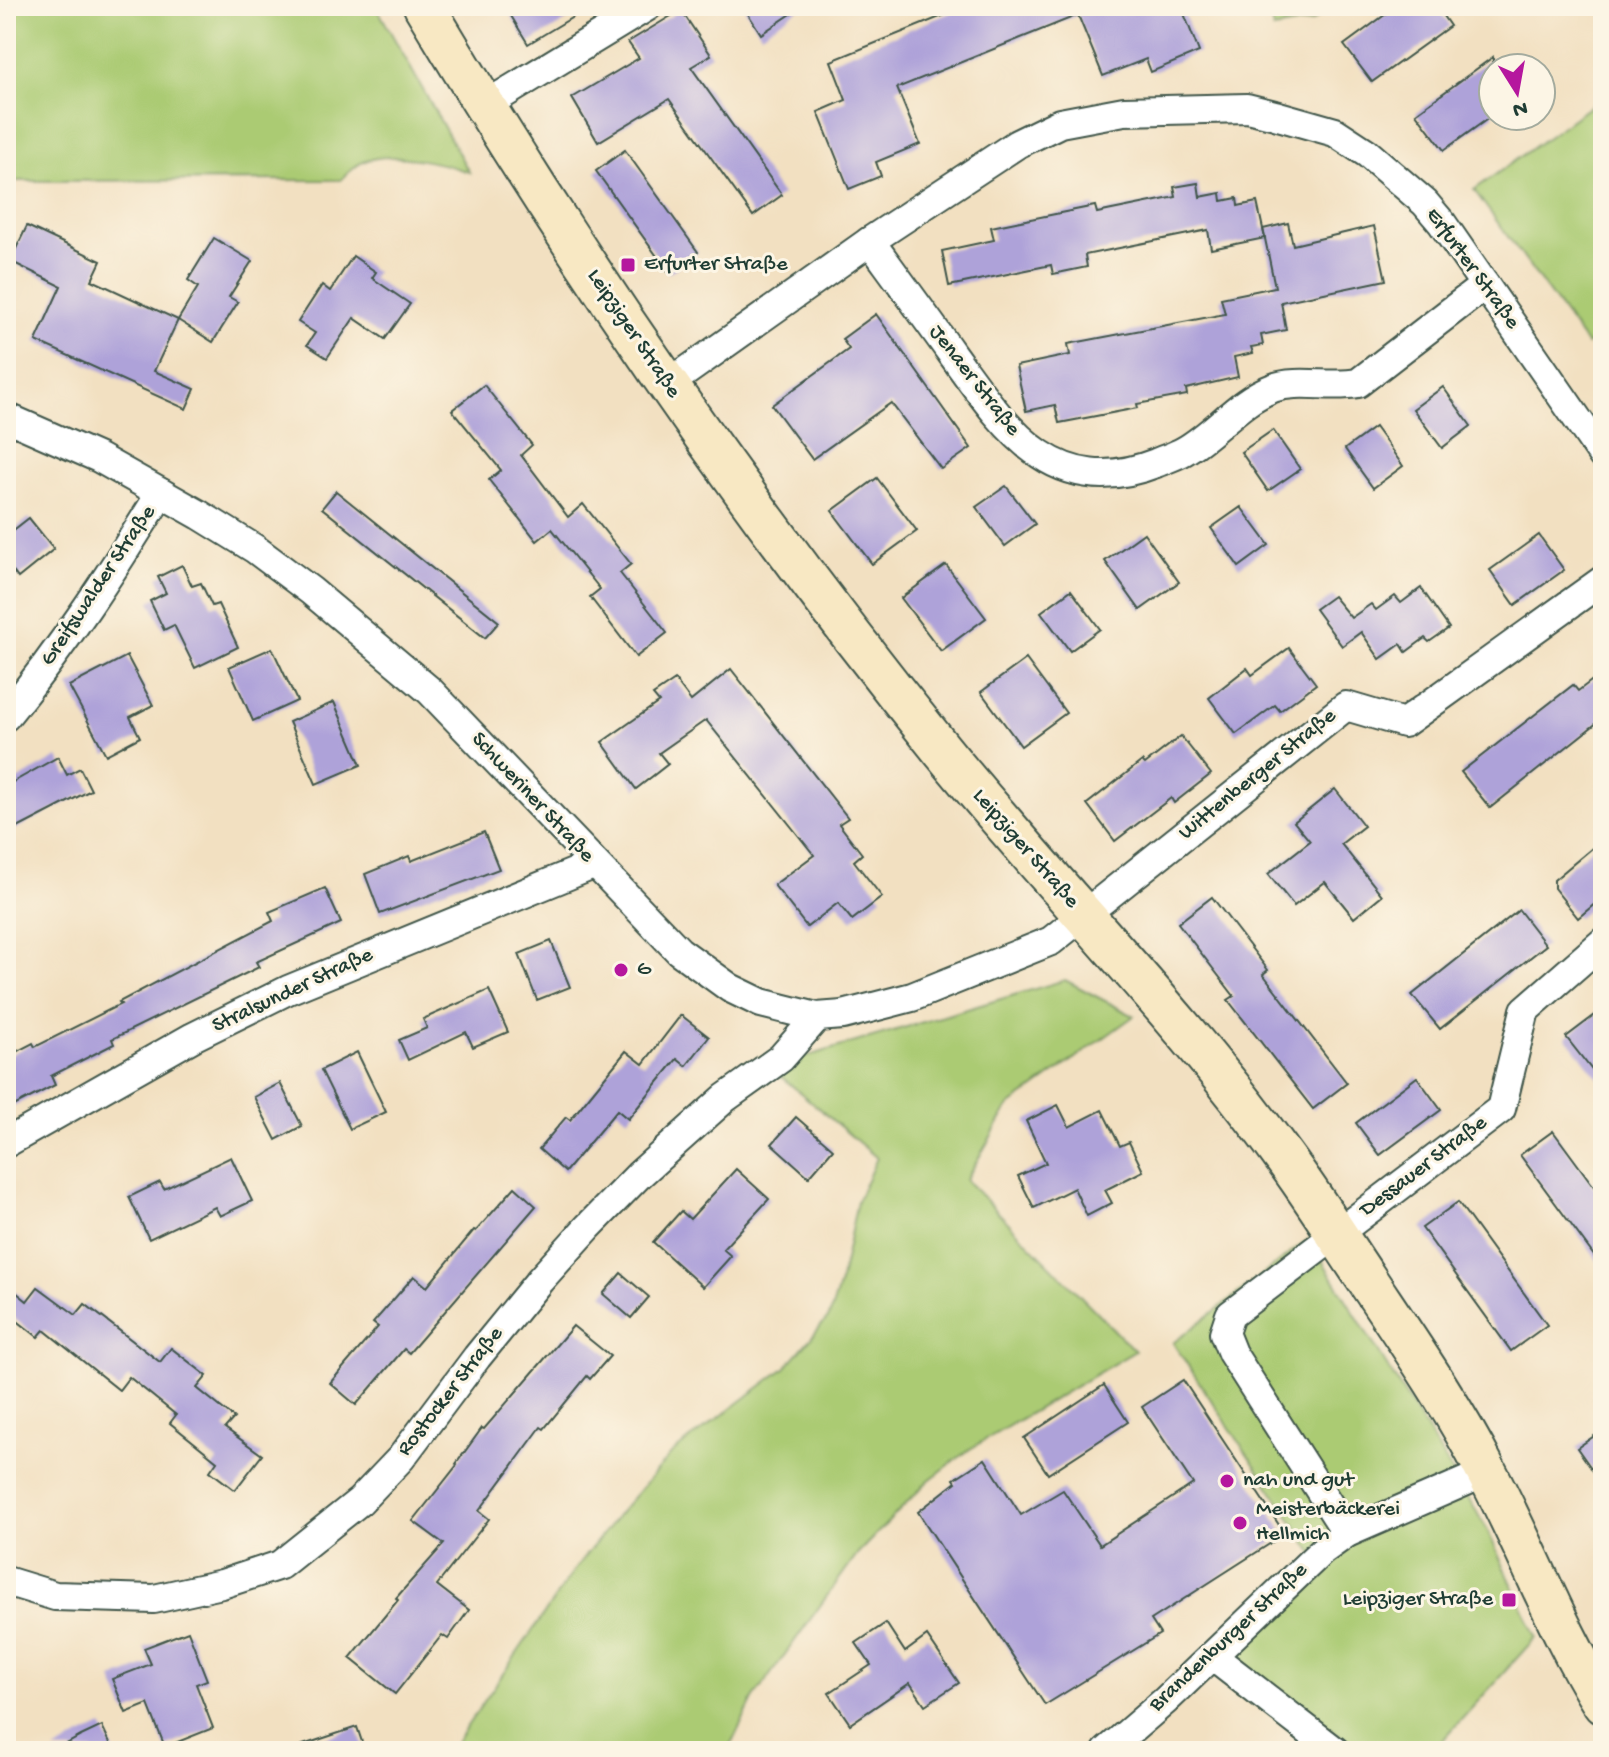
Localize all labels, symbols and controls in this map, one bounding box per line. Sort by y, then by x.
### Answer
north arrow [1477,52,1557,132]
text: N [1511,94,1530,122]
street label: Erfurter Straße [1419,203,1525,335]
place label: Erfurter Straße [644,252,788,278]
marker: Erfurter Straße [619,256,637,274]
street label: Leipziger Straße [580,264,686,404]
street label: Jenaer Straße [923,320,1026,442]
street label: Greifswalder Straße [36,500,163,671]
street label: Wittenberger Straße [1174,703,1342,846]
street label: Schweriner Straße [465,727,600,869]
street label: Leipziger Straße [966,784,1085,915]
street label: Stralsunder Straße [209,942,378,1040]
place label: G [637,957,652,983]
marker: G [612,961,630,979]
street label: Dessauer Straße [1354,1110,1493,1225]
street label: Rostocker Straße [392,1322,510,1462]
place label: nah und gut [1243,1468,1355,1494]
marker: nah und gut [1218,1472,1236,1490]
place label: Meisterbäckerei Hellmich [1256,1497,1400,1548]
marker: Meisterbäckerei Hellmich [1231,1514,1249,1532]
street label: Brandenburger Straße [1144,1557,1314,1719]
place label: Leipziger Straße [1343,1587,1494,1613]
marker: Leipziger Straße [1500,1591,1518,1609]

